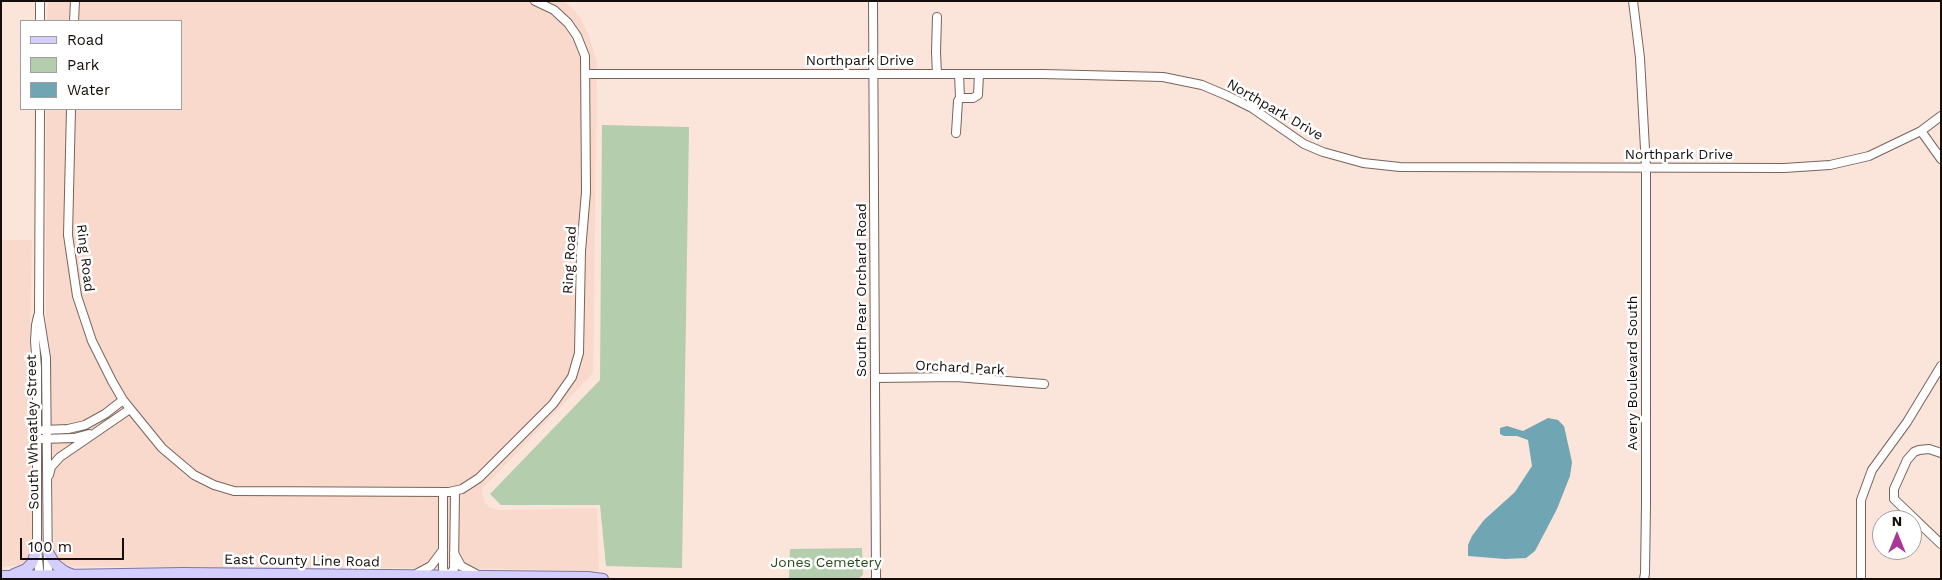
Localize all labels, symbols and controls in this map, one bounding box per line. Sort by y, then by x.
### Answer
legend [20,20,182,110]
text: Road [67,31,104,49]
street label: Northpark Drive [806,53,914,69]
text: Park [67,56,99,74]
street label: Northpark Drive [1224,76,1326,144]
text: Water [67,81,110,99]
street label: Northpark Drive [1625,147,1733,163]
street label: South Pear Orchard Road [854,203,870,377]
street label: Ring Road [73,223,97,293]
street label: Ring Road [560,226,580,294]
street label: Avery Boulevard South [1625,296,1641,450]
street label: South Wheatley Street [23,354,43,510]
street label: Orchard Park [915,357,1005,379]
north arrow [1872,510,1922,560]
text: N [1892,513,1902,529]
scale bar [22,528,126,560]
text: 100 m [28,538,72,556]
street label: East County Line Road [224,551,380,571]
park label: Jones Cemetery [771,555,881,571]

